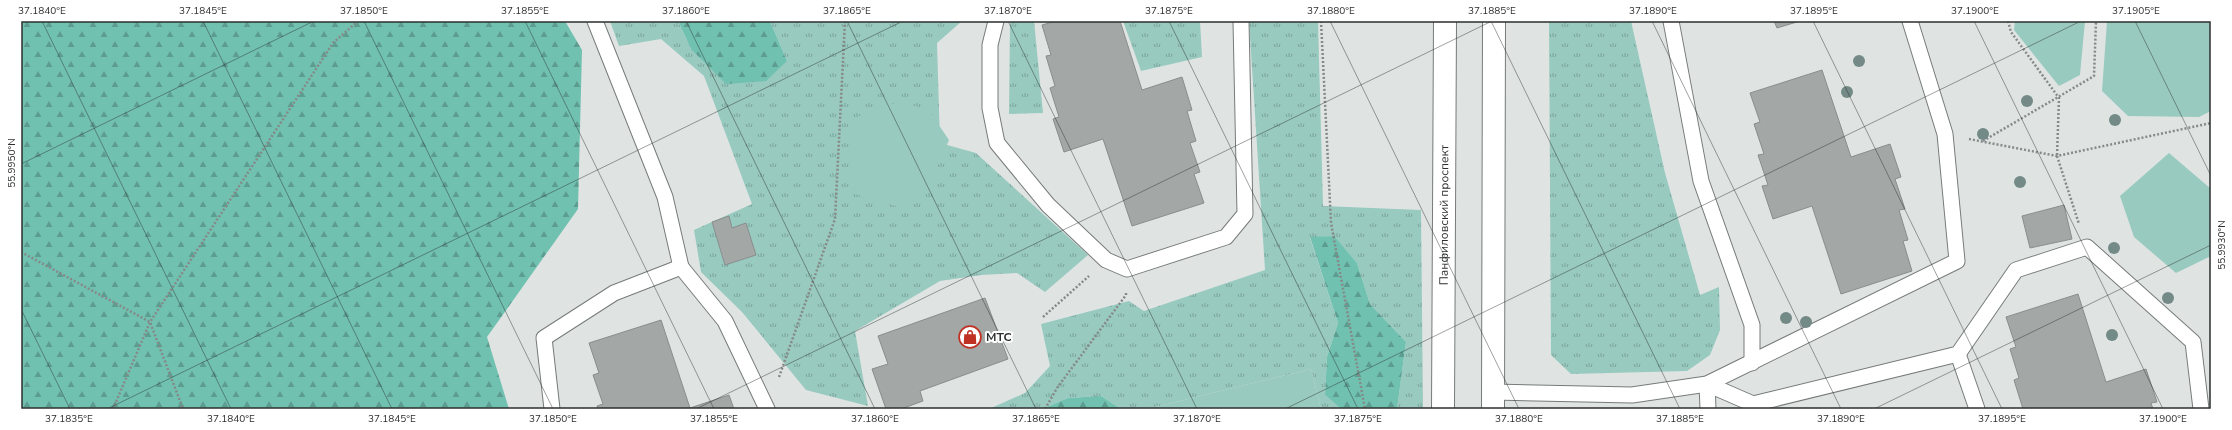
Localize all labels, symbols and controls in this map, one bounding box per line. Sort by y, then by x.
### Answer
text: 37.1840°E [18,4,66,18]
text: 37.1845°E [179,4,227,18]
text: 37.1850°E [340,4,388,18]
text: 37.1855°E [501,4,549,18]
text: 37.1860°E [662,4,710,18]
text: 37.1865°E [823,4,871,18]
text: 37.1870°E [984,4,1032,18]
text: 37.1875°E [1145,4,1193,18]
text: 37.1880°E [1307,4,1355,18]
text: 37.1885°E [1468,4,1516,18]
text: 37.1890°E [1629,4,1677,18]
text: 37.1895°E [1790,4,1838,18]
text: 37.1900°E [1951,4,1999,18]
text: 37.1905°E [2112,4,2160,18]
text: 55.9950°N [5,138,19,188]
street label: Панфиловский проспект [1436,144,1452,285]
text: 55.9930°N [2215,220,2229,270]
shop icon: МТС [957,324,983,350]
place label: МТС [986,329,1012,345]
text: 37.1835°E [45,412,93,426]
text: 37.1840°E [207,412,255,426]
text: 37.1845°E [368,412,416,426]
text: 37.1850°E [529,412,577,426]
text: 37.1855°E [690,412,738,426]
text: 37.1860°E [851,412,899,426]
text: 37.1865°E [1012,412,1060,426]
text: 37.1870°E [1173,412,1221,426]
text: 37.1875°E [1334,412,1382,426]
text: 37.1880°E [1495,412,1543,426]
text: 37.1885°E [1656,412,1704,426]
text: 37.1890°E [1817,412,1865,426]
text: 37.1895°E [1978,412,2026,426]
text: 37.1900°E [2139,412,2187,426]

